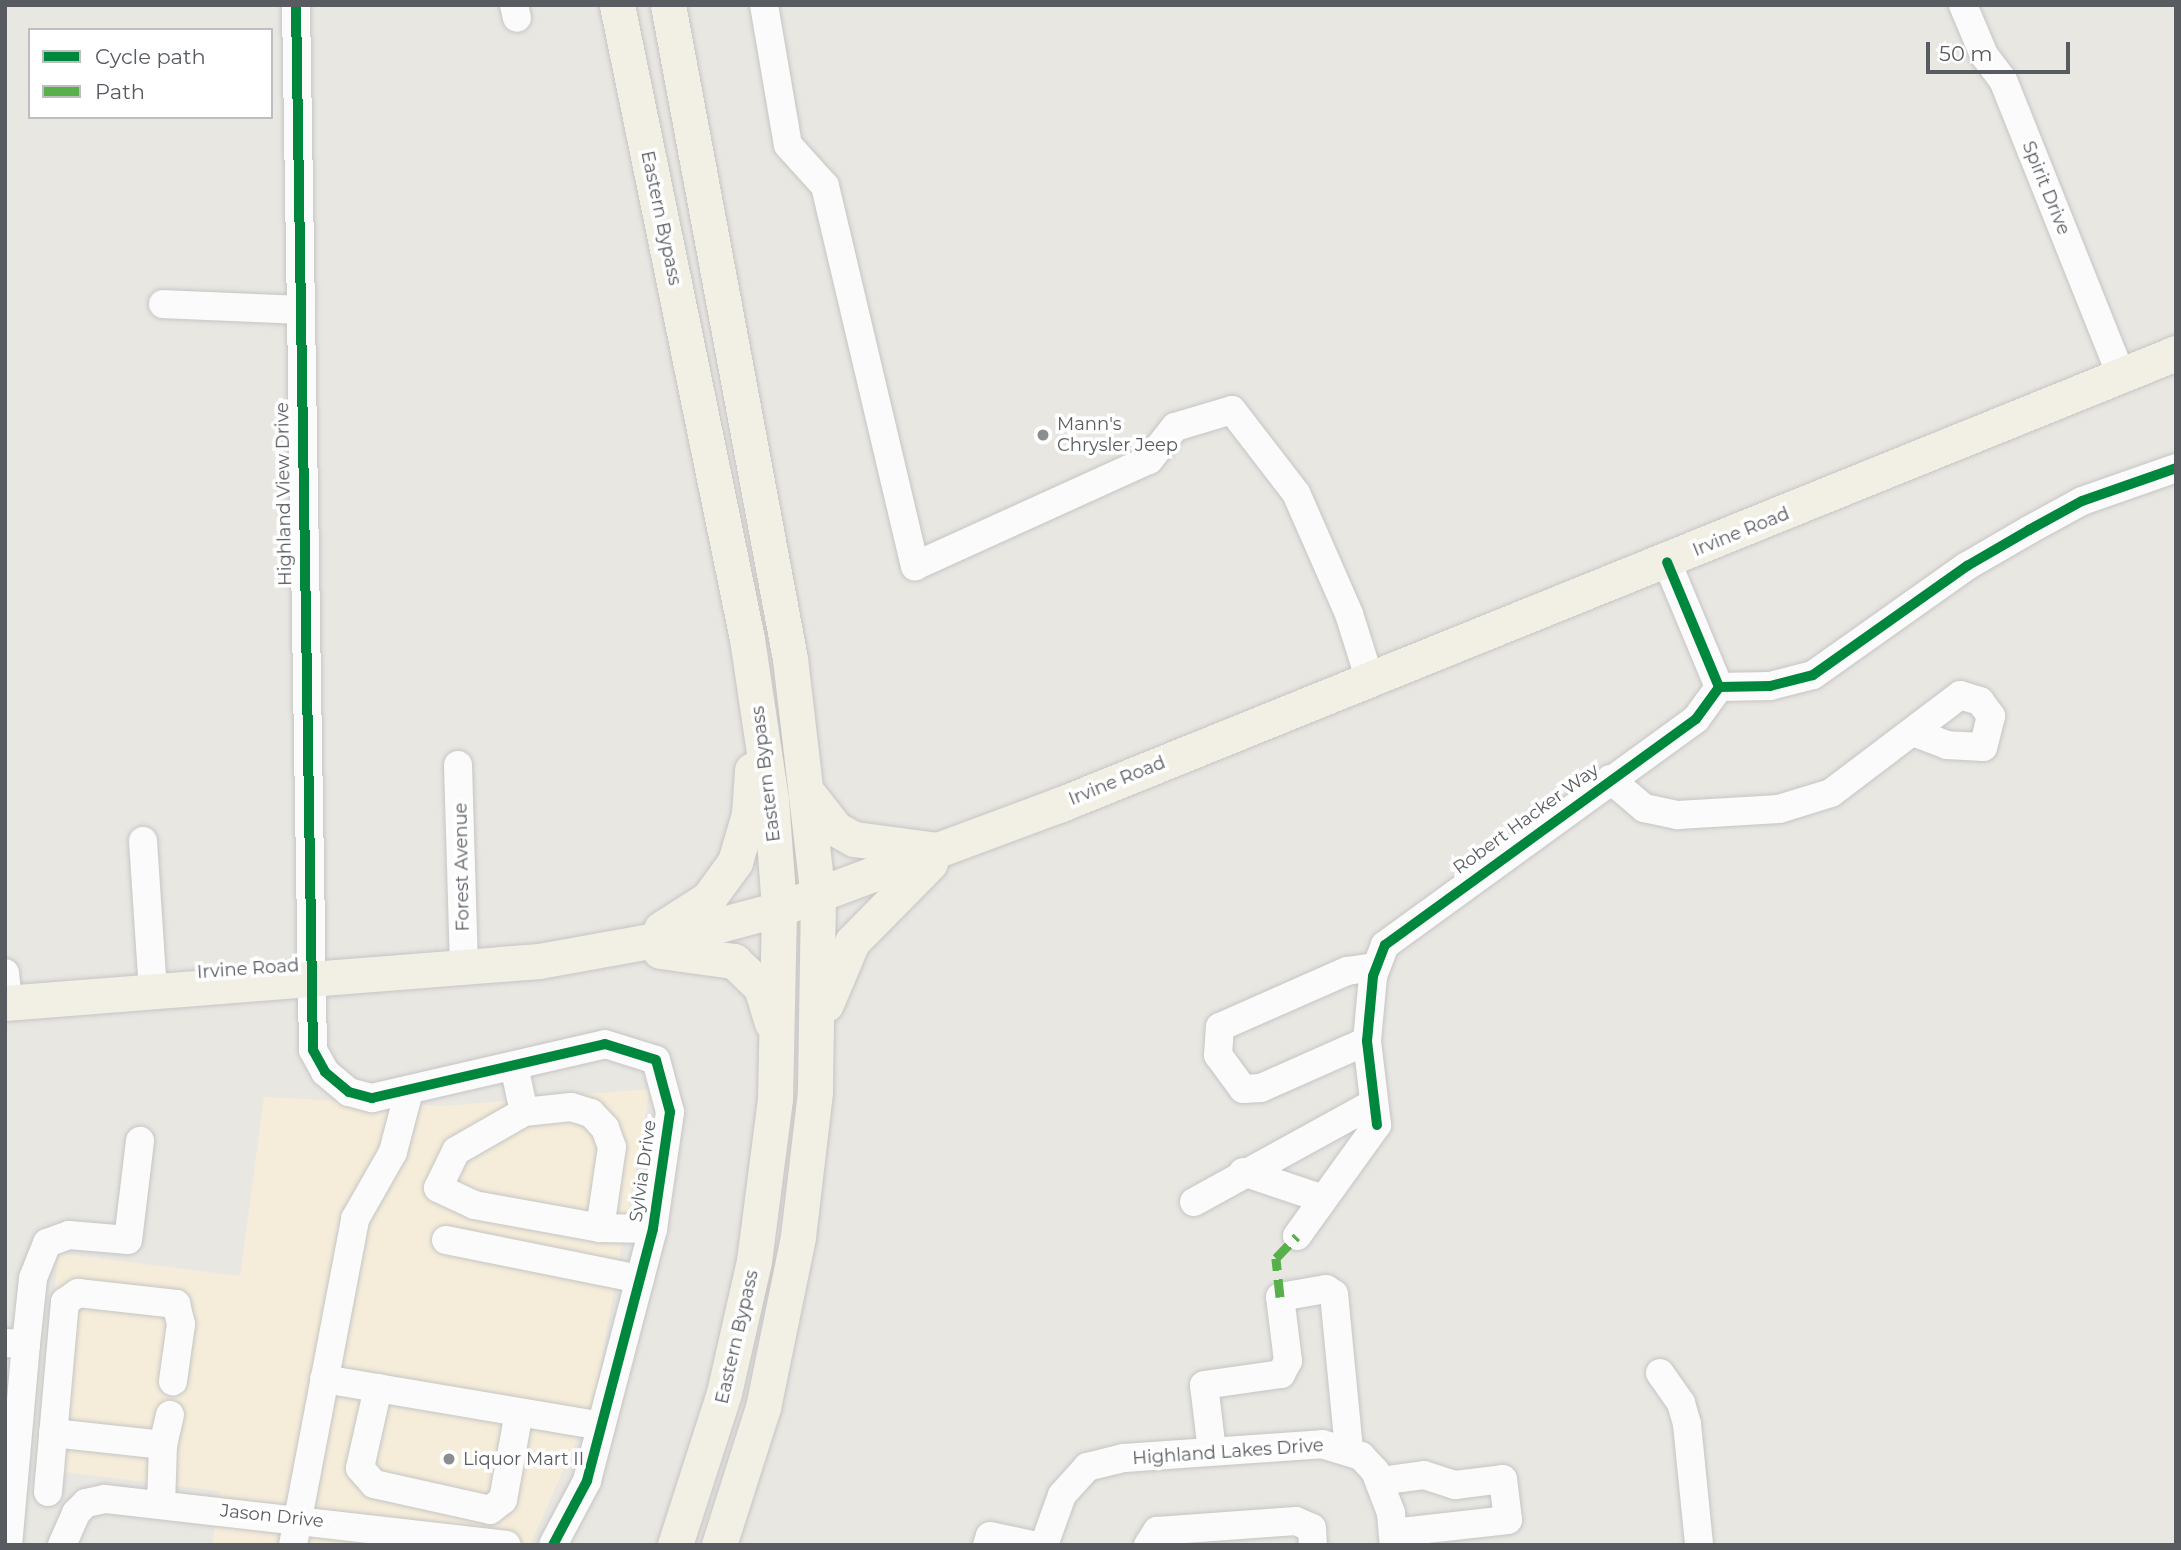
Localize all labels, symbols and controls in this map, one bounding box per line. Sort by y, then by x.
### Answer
legend [28,28,273,119]
scale bar [1929,28,2072,72]
text: 50 m [1939,41,1993,66]
text: Cycle path [95,44,206,69]
text: Path [95,79,145,104]
street label: Spirit Drive [2017,138,2075,238]
street label: Eastern Bypass [636,149,686,287]
street label: Highland View Drive [272,402,296,586]
place label: Mann's Chrysler Jeep [1057,414,1178,457]
marker: Mann's Chrysler Jeep [1035,427,1051,443]
street label: Irvine Road [1690,503,1792,561]
street label: Eastern Bypass [747,705,785,843]
street label: Irvine Road [1066,752,1168,810]
street label: Robert Hacker Way [1449,759,1603,879]
street label: Forest Avenue [450,802,474,932]
street label: Irvine Road [196,955,300,983]
street label: Sylvia Drive [625,1119,661,1223]
street label: Eastern Bypass [711,1268,763,1406]
street label: Highland Lakes Drive [1132,1435,1324,1469]
place label: Liquor Mart II [463,1448,584,1470]
marker: Liquor Mart II [441,1451,457,1467]
street label: Jason Drive [219,1500,325,1532]

